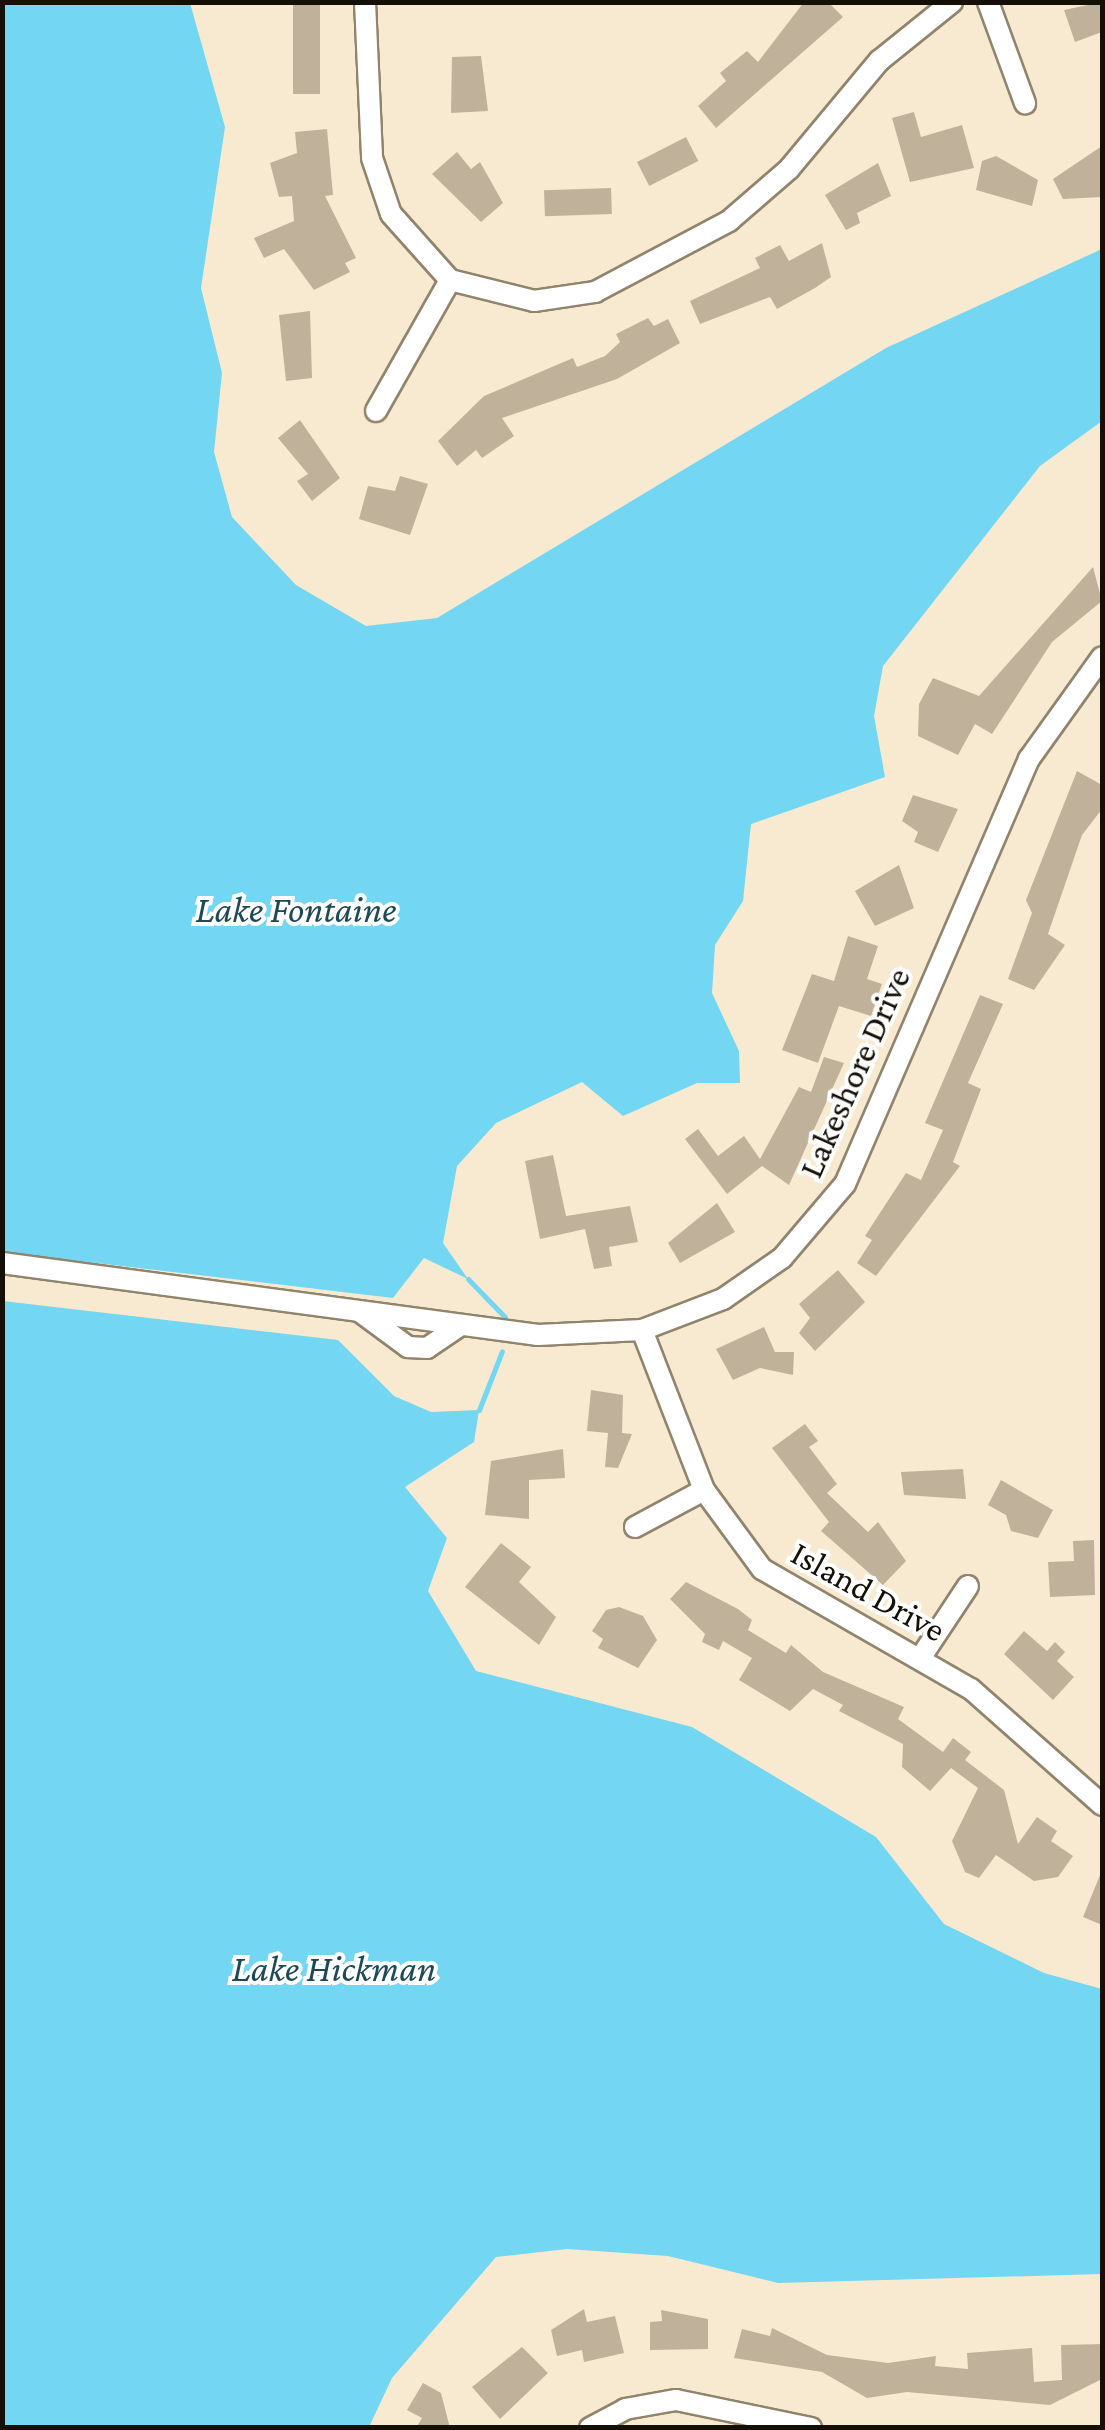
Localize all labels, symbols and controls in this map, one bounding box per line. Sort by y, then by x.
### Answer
water label: Lake Fontaine [195,887,397,933]
street label: Lakeshore Drive [790,962,920,1184]
street label: Island Drive [784,1533,952,1651]
water label: Lake Hickman [232,1946,436,1992]

